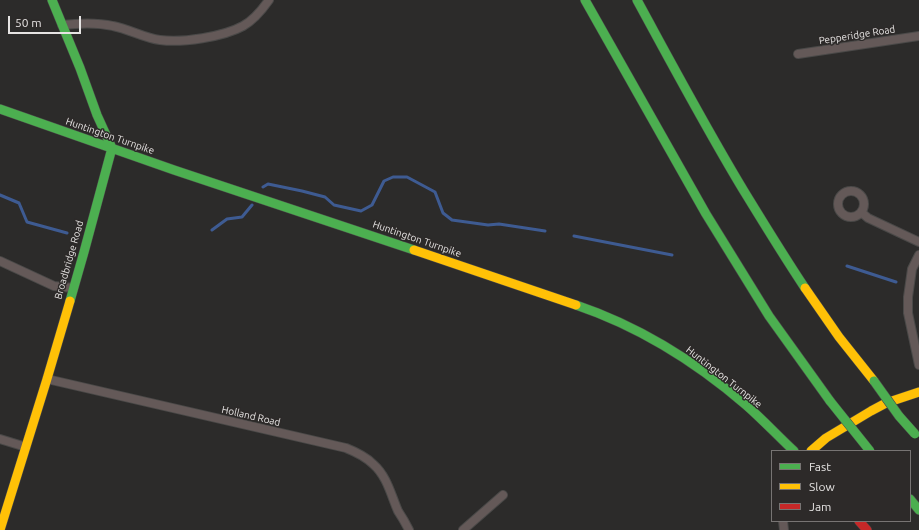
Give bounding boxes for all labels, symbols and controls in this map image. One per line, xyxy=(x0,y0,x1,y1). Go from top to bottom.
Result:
scale bar xyxy=(10,8,83,34)
text: 50 m xyxy=(15,16,42,29)
street label: Pepperidge Road xyxy=(818,23,896,47)
street label: Huntington Turnpike xyxy=(64,115,156,157)
street label: Huntington Turnpike xyxy=(371,218,463,260)
street label: Broadbridge Road xyxy=(52,219,86,301)
street label: Huntington Turnpike xyxy=(684,344,764,410)
street label: Holland Road xyxy=(220,403,282,429)
legend xyxy=(771,450,911,522)
text: Fast xyxy=(809,460,831,473)
text: Slow xyxy=(809,480,835,493)
text: Jam xyxy=(809,500,831,513)

